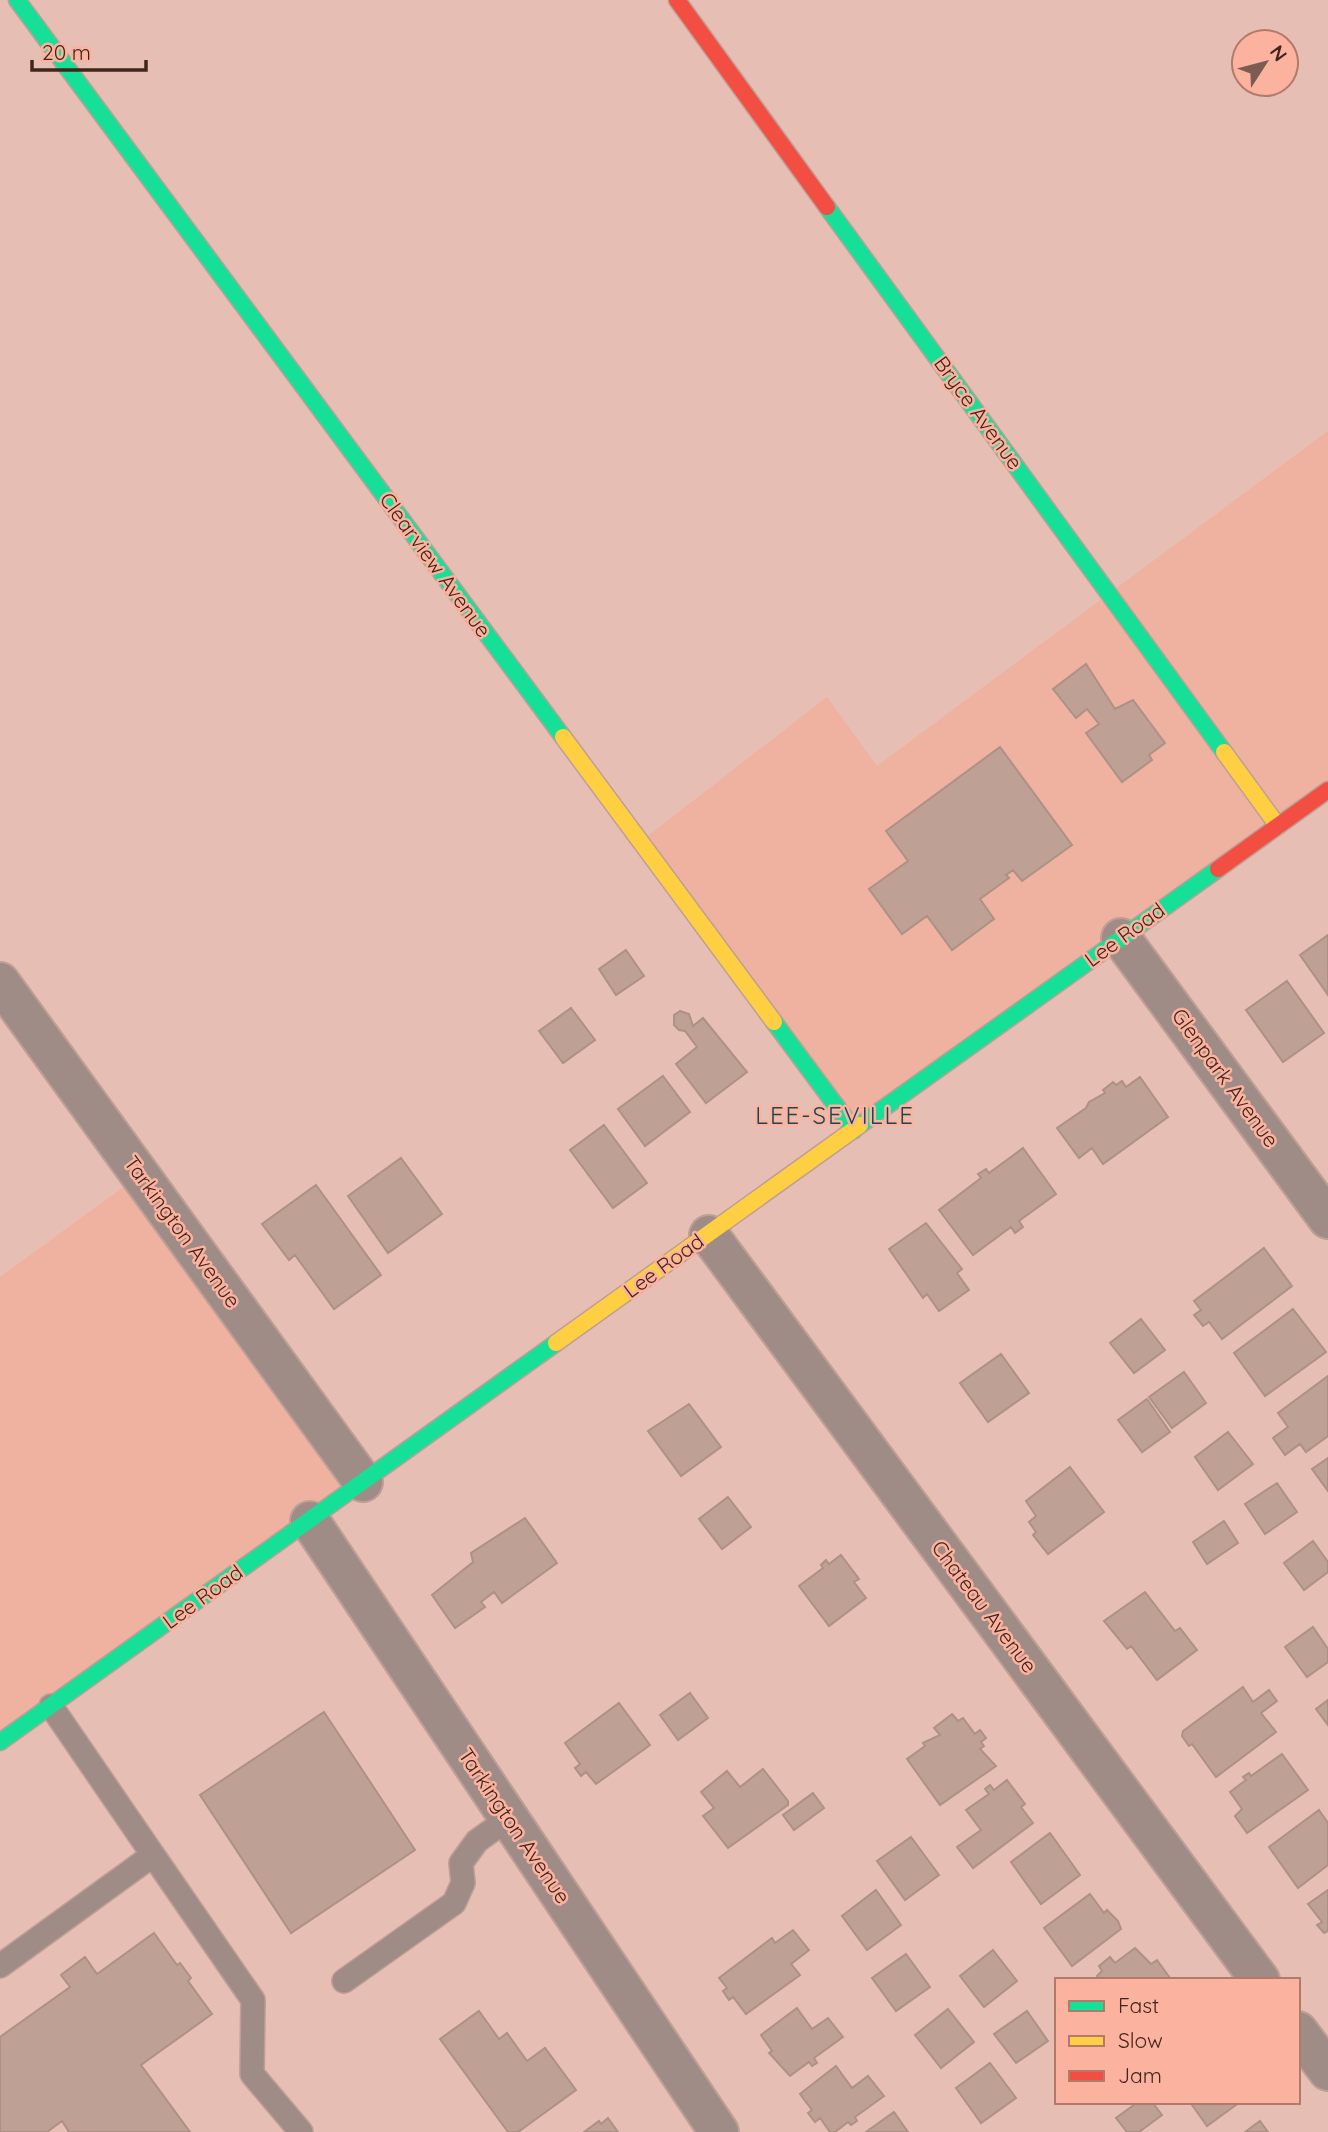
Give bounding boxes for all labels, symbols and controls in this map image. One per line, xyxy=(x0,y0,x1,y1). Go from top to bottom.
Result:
scale bar xyxy=(32,28,145,72)
north arrow xyxy=(1230,28,1300,98)
text: 20 m xyxy=(42,39,91,65)
text: N xyxy=(1265,40,1293,66)
street label: Bryce Avenue xyxy=(929,351,1029,474)
street label: Clearview Avenue xyxy=(374,487,497,642)
street label: Lee Road xyxy=(1079,896,1170,972)
street label: Glenpark Avenue xyxy=(1167,1003,1285,1152)
district label: LEE-SEVILLE xyxy=(755,1100,915,1130)
street label: Tarkington Avenue xyxy=(119,1150,247,1313)
street label: Lee Road xyxy=(618,1227,709,1303)
street label: Chateau Avenue xyxy=(926,1535,1043,1678)
street label: Lee Road xyxy=(157,1558,248,1634)
street label: Tarkington Avenue xyxy=(453,1743,576,1908)
legend xyxy=(1055,1978,1300,2104)
text: Fast xyxy=(1118,1992,1159,2018)
text: Slow xyxy=(1118,2027,1163,2053)
text: Jam xyxy=(1118,2062,1162,2088)

